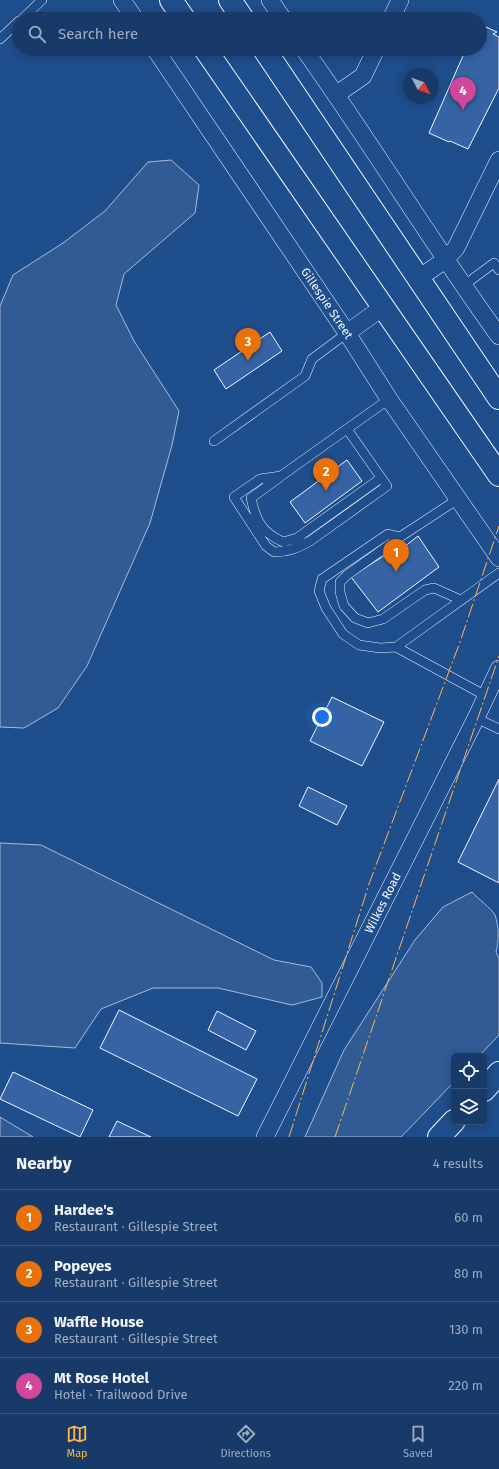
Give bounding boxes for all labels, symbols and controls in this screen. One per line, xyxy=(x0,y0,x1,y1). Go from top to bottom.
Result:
search box xyxy=(12,12,487,56)
icon: search xyxy=(26,23,48,45)
text: Search here xyxy=(58,25,138,43)
north arrow xyxy=(403,68,439,104)
pin: 4 xyxy=(450,77,476,110)
street label: Gillespie Street xyxy=(298,265,356,342)
pin: 3 xyxy=(235,328,261,361)
pin: 2 xyxy=(313,458,339,491)
pin: 1 xyxy=(383,539,409,572)
your location xyxy=(312,707,332,727)
street label: Wilkes Road xyxy=(362,870,404,936)
map controls xyxy=(451,1053,487,1125)
button: locate xyxy=(451,1053,487,1089)
button: layers xyxy=(451,1089,487,1125)
text: Nearby xyxy=(16,1153,71,1174)
text: 4 results xyxy=(433,1156,483,1171)
text: Hardee's xyxy=(54,1201,114,1219)
text: 1 xyxy=(26,1210,32,1225)
text: 60 m xyxy=(454,1210,483,1225)
text: Restaurant · Gillespie Street xyxy=(54,1219,218,1234)
text: Popeyes xyxy=(54,1257,112,1275)
text: 2 xyxy=(26,1266,32,1281)
text: 80 m xyxy=(454,1266,483,1281)
text: Restaurant · Gillespie Street xyxy=(54,1275,218,1290)
text: Waffle House xyxy=(54,1313,144,1331)
text: 3 xyxy=(26,1322,32,1337)
text: 130 m xyxy=(449,1322,483,1337)
text: Restaurant · Gillespie Street xyxy=(54,1331,218,1346)
text: Mt Rose Hotel xyxy=(54,1369,149,1387)
text: 4 xyxy=(25,1378,33,1393)
text: 220 m xyxy=(448,1378,483,1393)
text: Hotel · Trailwood Drive xyxy=(54,1387,187,1402)
tab: Map xyxy=(66,1423,88,1460)
tab: Directions xyxy=(220,1423,271,1460)
tab: Saved xyxy=(403,1423,433,1460)

